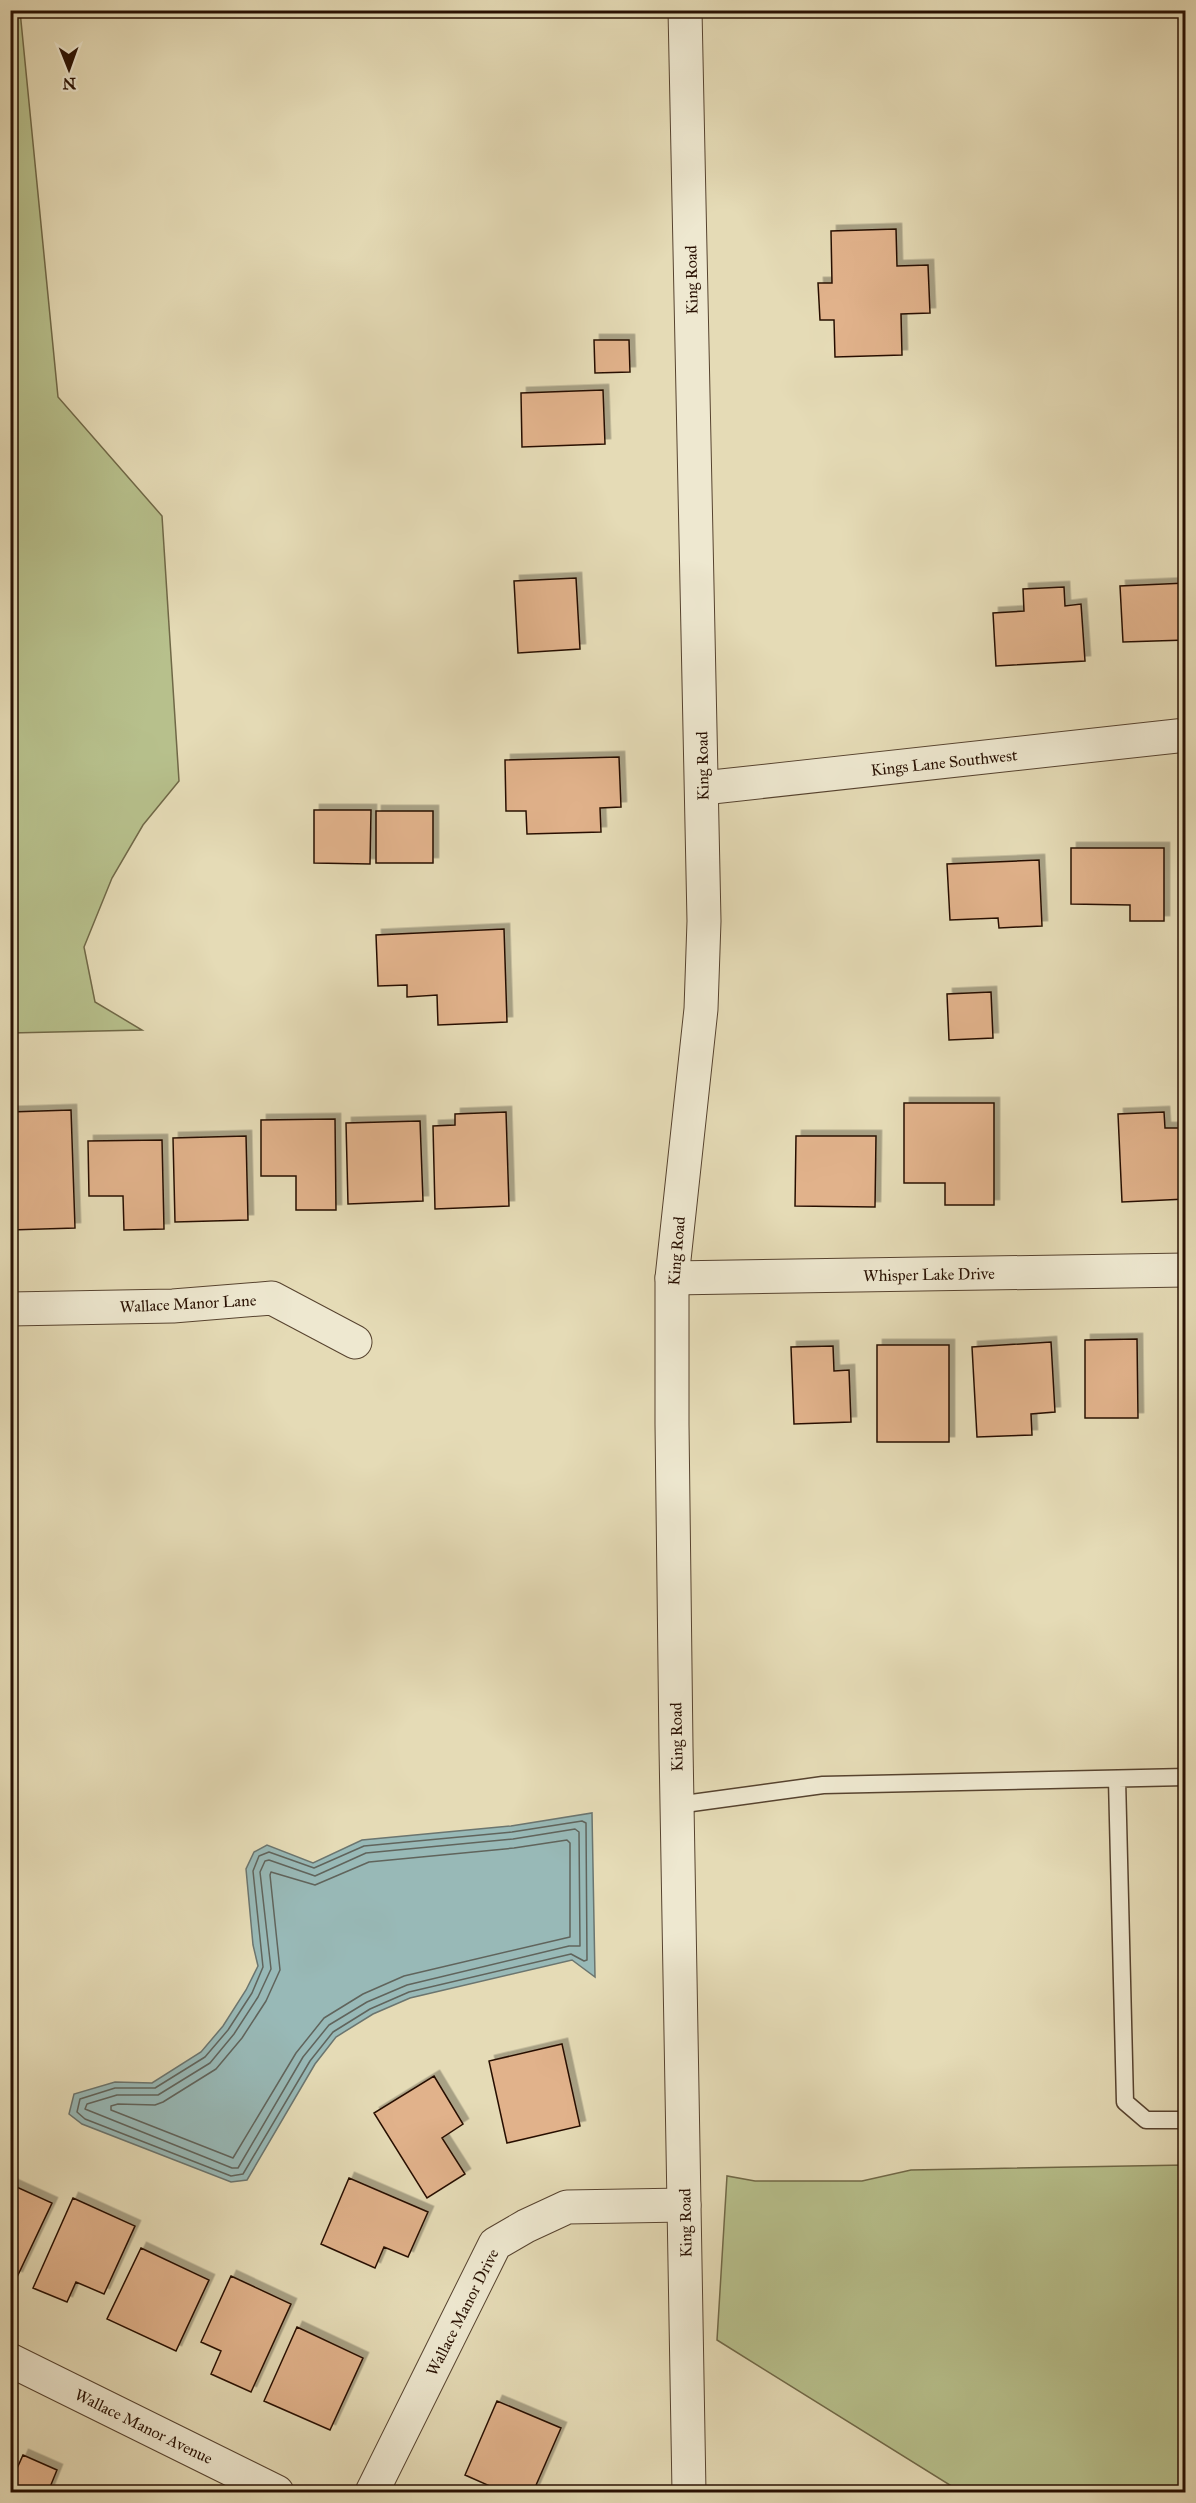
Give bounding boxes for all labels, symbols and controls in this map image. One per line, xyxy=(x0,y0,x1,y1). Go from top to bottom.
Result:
north arrow xyxy=(39,39,99,99)
text: N xyxy=(62,74,76,93)
street label: King Road xyxy=(681,245,703,315)
street label: King Road xyxy=(692,731,714,801)
street label: Kings Lane Southwest xyxy=(870,745,1019,781)
street label: King Road xyxy=(664,1216,690,1287)
street label: Whisper Lake Drive xyxy=(863,1264,995,1285)
street label: Wallace Manor Lane xyxy=(119,1290,257,1317)
street label: King Road xyxy=(666,1702,688,1772)
street label: King Road xyxy=(675,2188,697,2258)
street label: Wallace Manor Drive xyxy=(422,2245,503,2379)
street label: Wallace Manor Avenue xyxy=(72,2385,216,2468)

